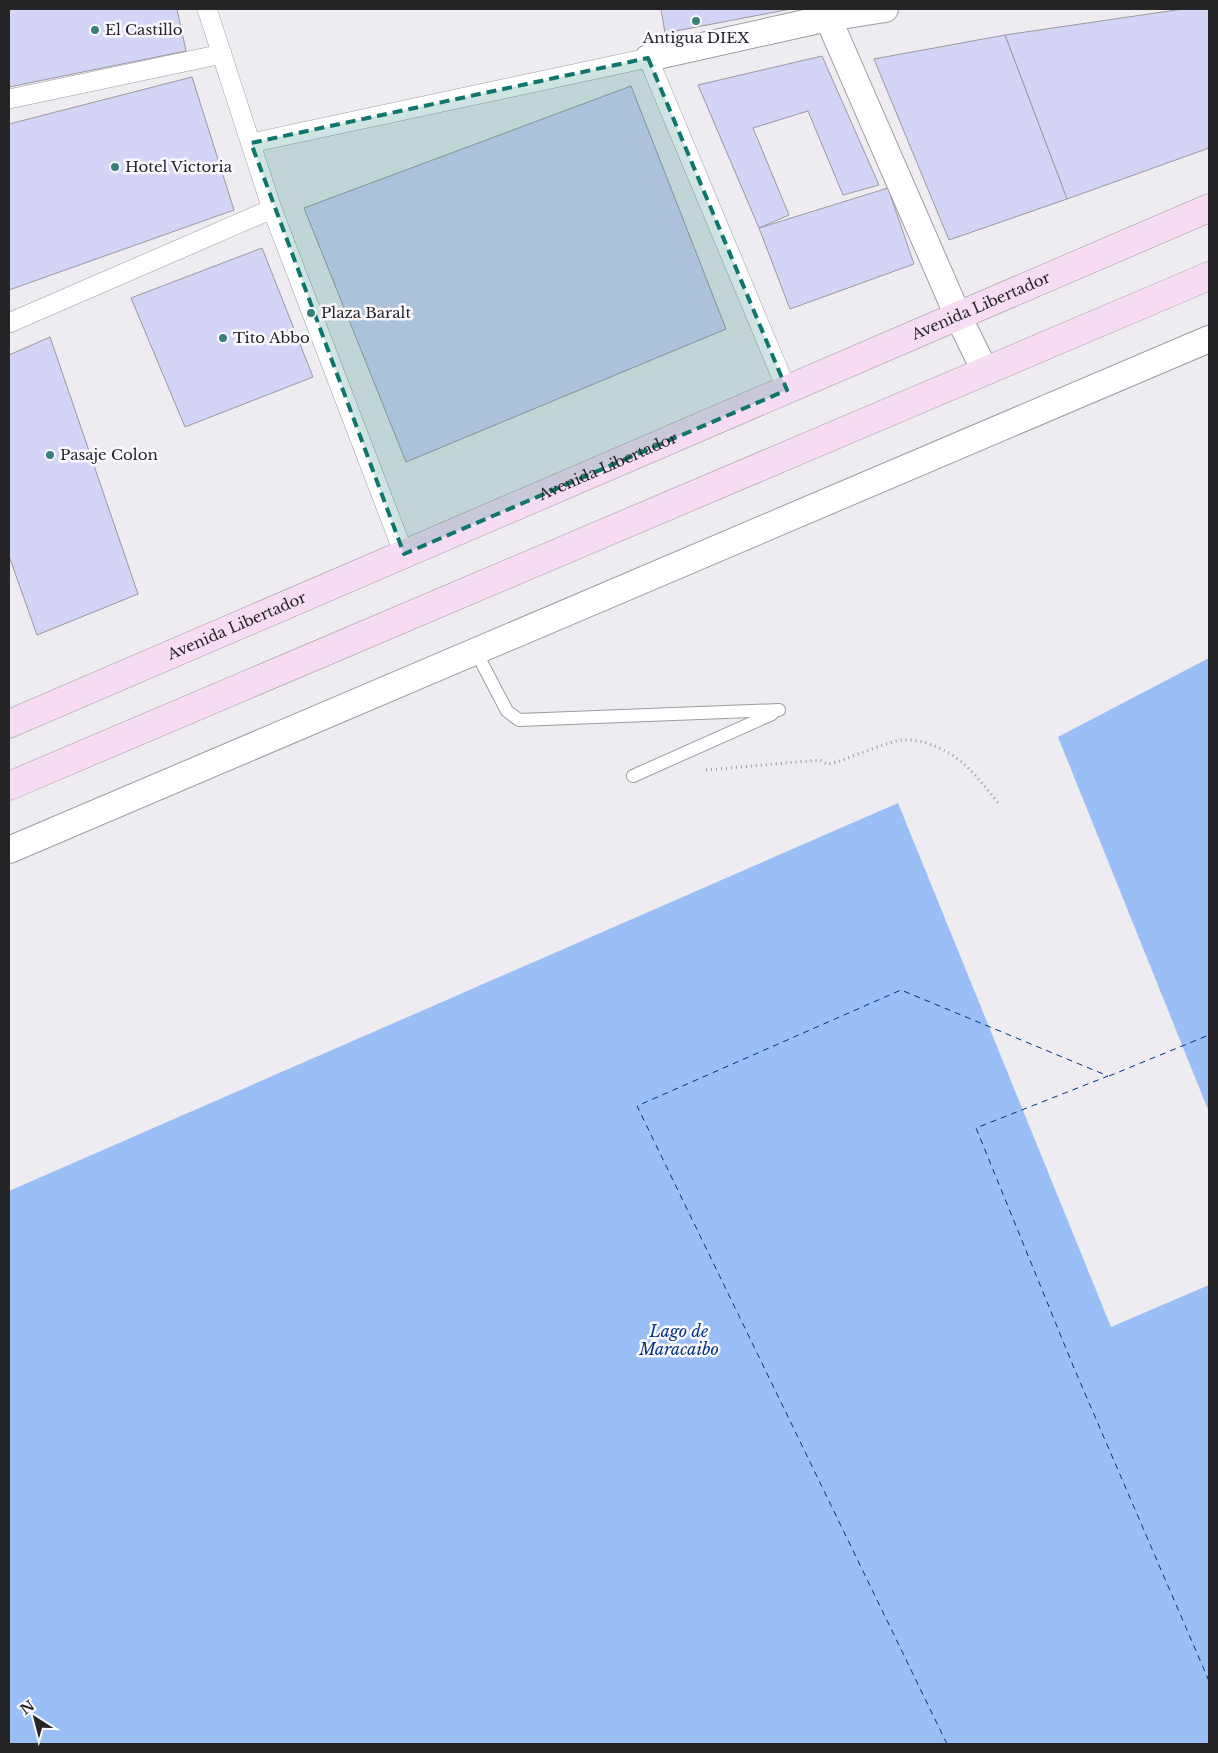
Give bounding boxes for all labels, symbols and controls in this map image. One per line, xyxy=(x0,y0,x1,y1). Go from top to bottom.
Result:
marker: Antigua DIEX xyxy=(690,15,702,27)
place label: El Castillo xyxy=(105,20,183,39)
marker: El Castillo xyxy=(89,24,101,36)
place label: Antigua DIEX xyxy=(642,28,750,47)
place label: Hotel Victoria xyxy=(125,157,233,176)
marker: Hotel Victoria xyxy=(109,161,121,173)
street label: Avenida Libertador xyxy=(908,267,1054,344)
place label: Plaza Baralt xyxy=(321,303,411,322)
marker: Plaza Baralt xyxy=(305,307,317,319)
place label: Tito Abbo xyxy=(233,328,310,347)
marker: Tito Abbo xyxy=(217,332,229,344)
street label: Avenida Libertador xyxy=(535,428,681,505)
place label: Pasaje Colon xyxy=(60,445,158,464)
marker: Pasaje Colon xyxy=(44,449,56,461)
street label: Avenida Libertador xyxy=(164,587,310,664)
water label: Lago de Maracaibo xyxy=(638,1321,719,1359)
north arrow xyxy=(10,1693,60,1743)
text: N xyxy=(17,1696,38,1719)

